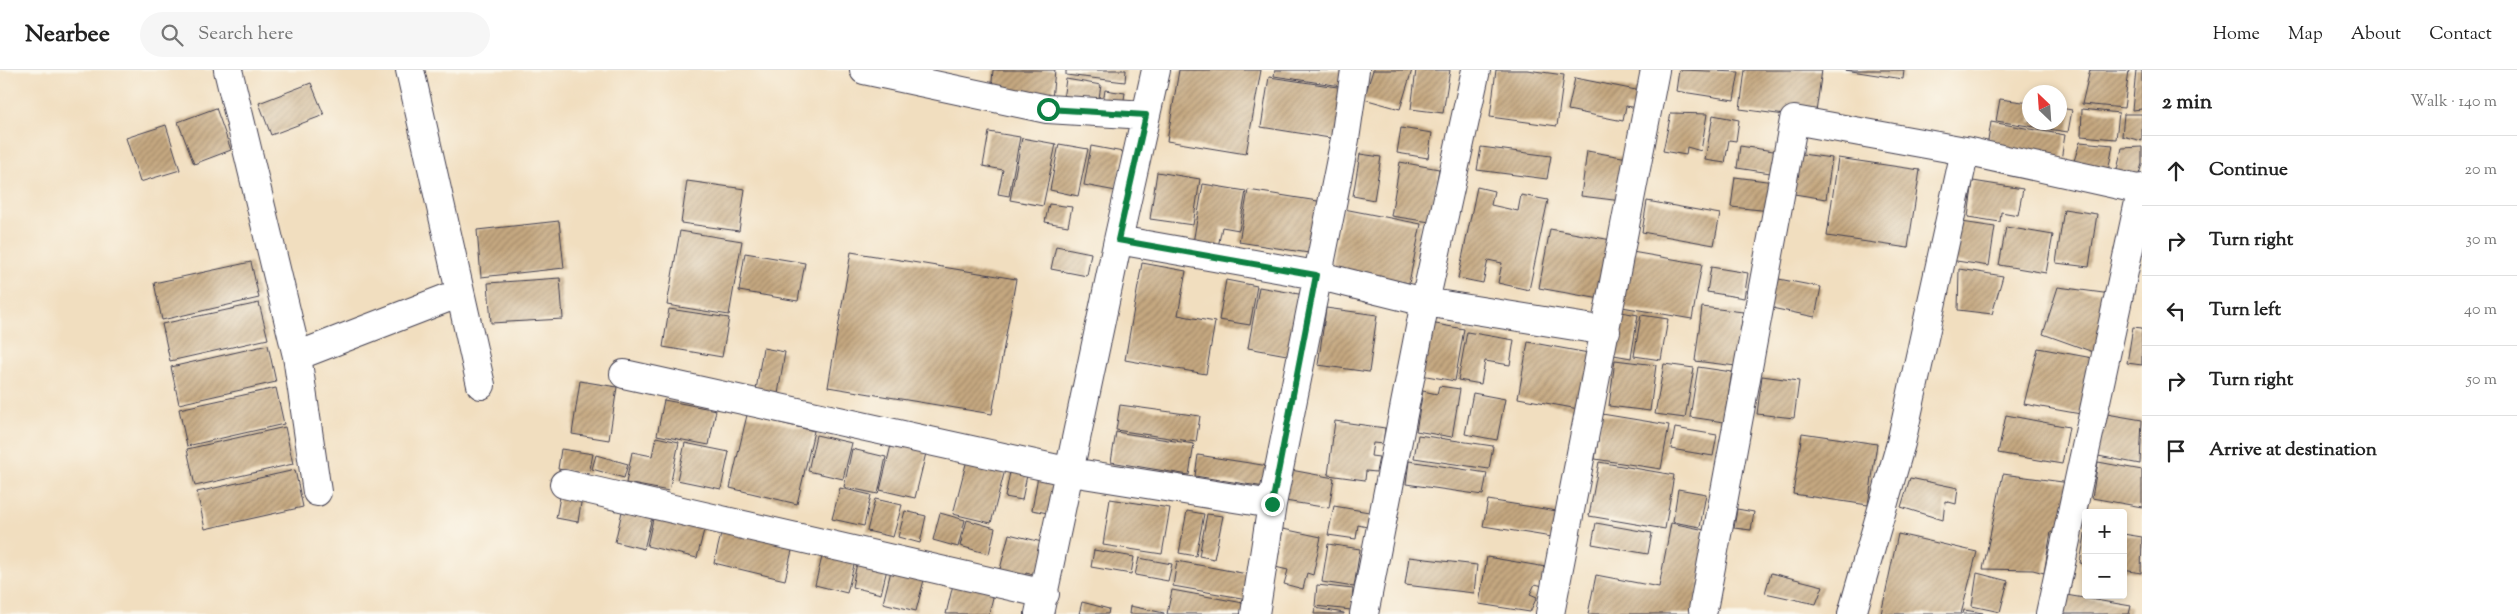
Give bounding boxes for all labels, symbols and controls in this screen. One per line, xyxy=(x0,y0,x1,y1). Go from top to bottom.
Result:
search box xyxy=(140,12,490,57)
text: Nearbee xyxy=(25,18,110,52)
icon: search xyxy=(158,21,186,49)
text: Search here xyxy=(198,21,293,48)
text: Home xyxy=(2213,22,2260,48)
text: Map xyxy=(2288,22,2323,48)
text: About xyxy=(2351,22,2401,48)
text: Contact xyxy=(2429,22,2492,48)
north arrow xyxy=(2022,85,2067,130)
text: 2 min xyxy=(2162,88,2212,118)
text: Walk · 140 m xyxy=(2410,91,2497,114)
route start xyxy=(1037,98,1060,121)
icon: ahead xyxy=(2162,157,2190,185)
text: Continue xyxy=(2209,157,2288,184)
text: 20 m xyxy=(2464,159,2497,182)
icon: right xyxy=(2162,227,2190,255)
text: Turn right xyxy=(2209,227,2293,254)
text: 30 m xyxy=(2466,229,2497,252)
icon: left xyxy=(2162,297,2190,325)
text: Turn left xyxy=(2209,297,2281,324)
text: 40 m xyxy=(2464,299,2497,322)
icon: right xyxy=(2162,367,2190,395)
text: Turn right xyxy=(2209,367,2293,394)
text: 50 m xyxy=(2466,369,2497,392)
icon: arrive xyxy=(2162,437,2190,465)
text: Arrive at destination xyxy=(2209,437,2377,464)
route end xyxy=(1261,493,1284,516)
map controls xyxy=(2082,509,2127,599)
button: + xyxy=(2082,509,2127,554)
button: − xyxy=(2082,554,2127,599)

